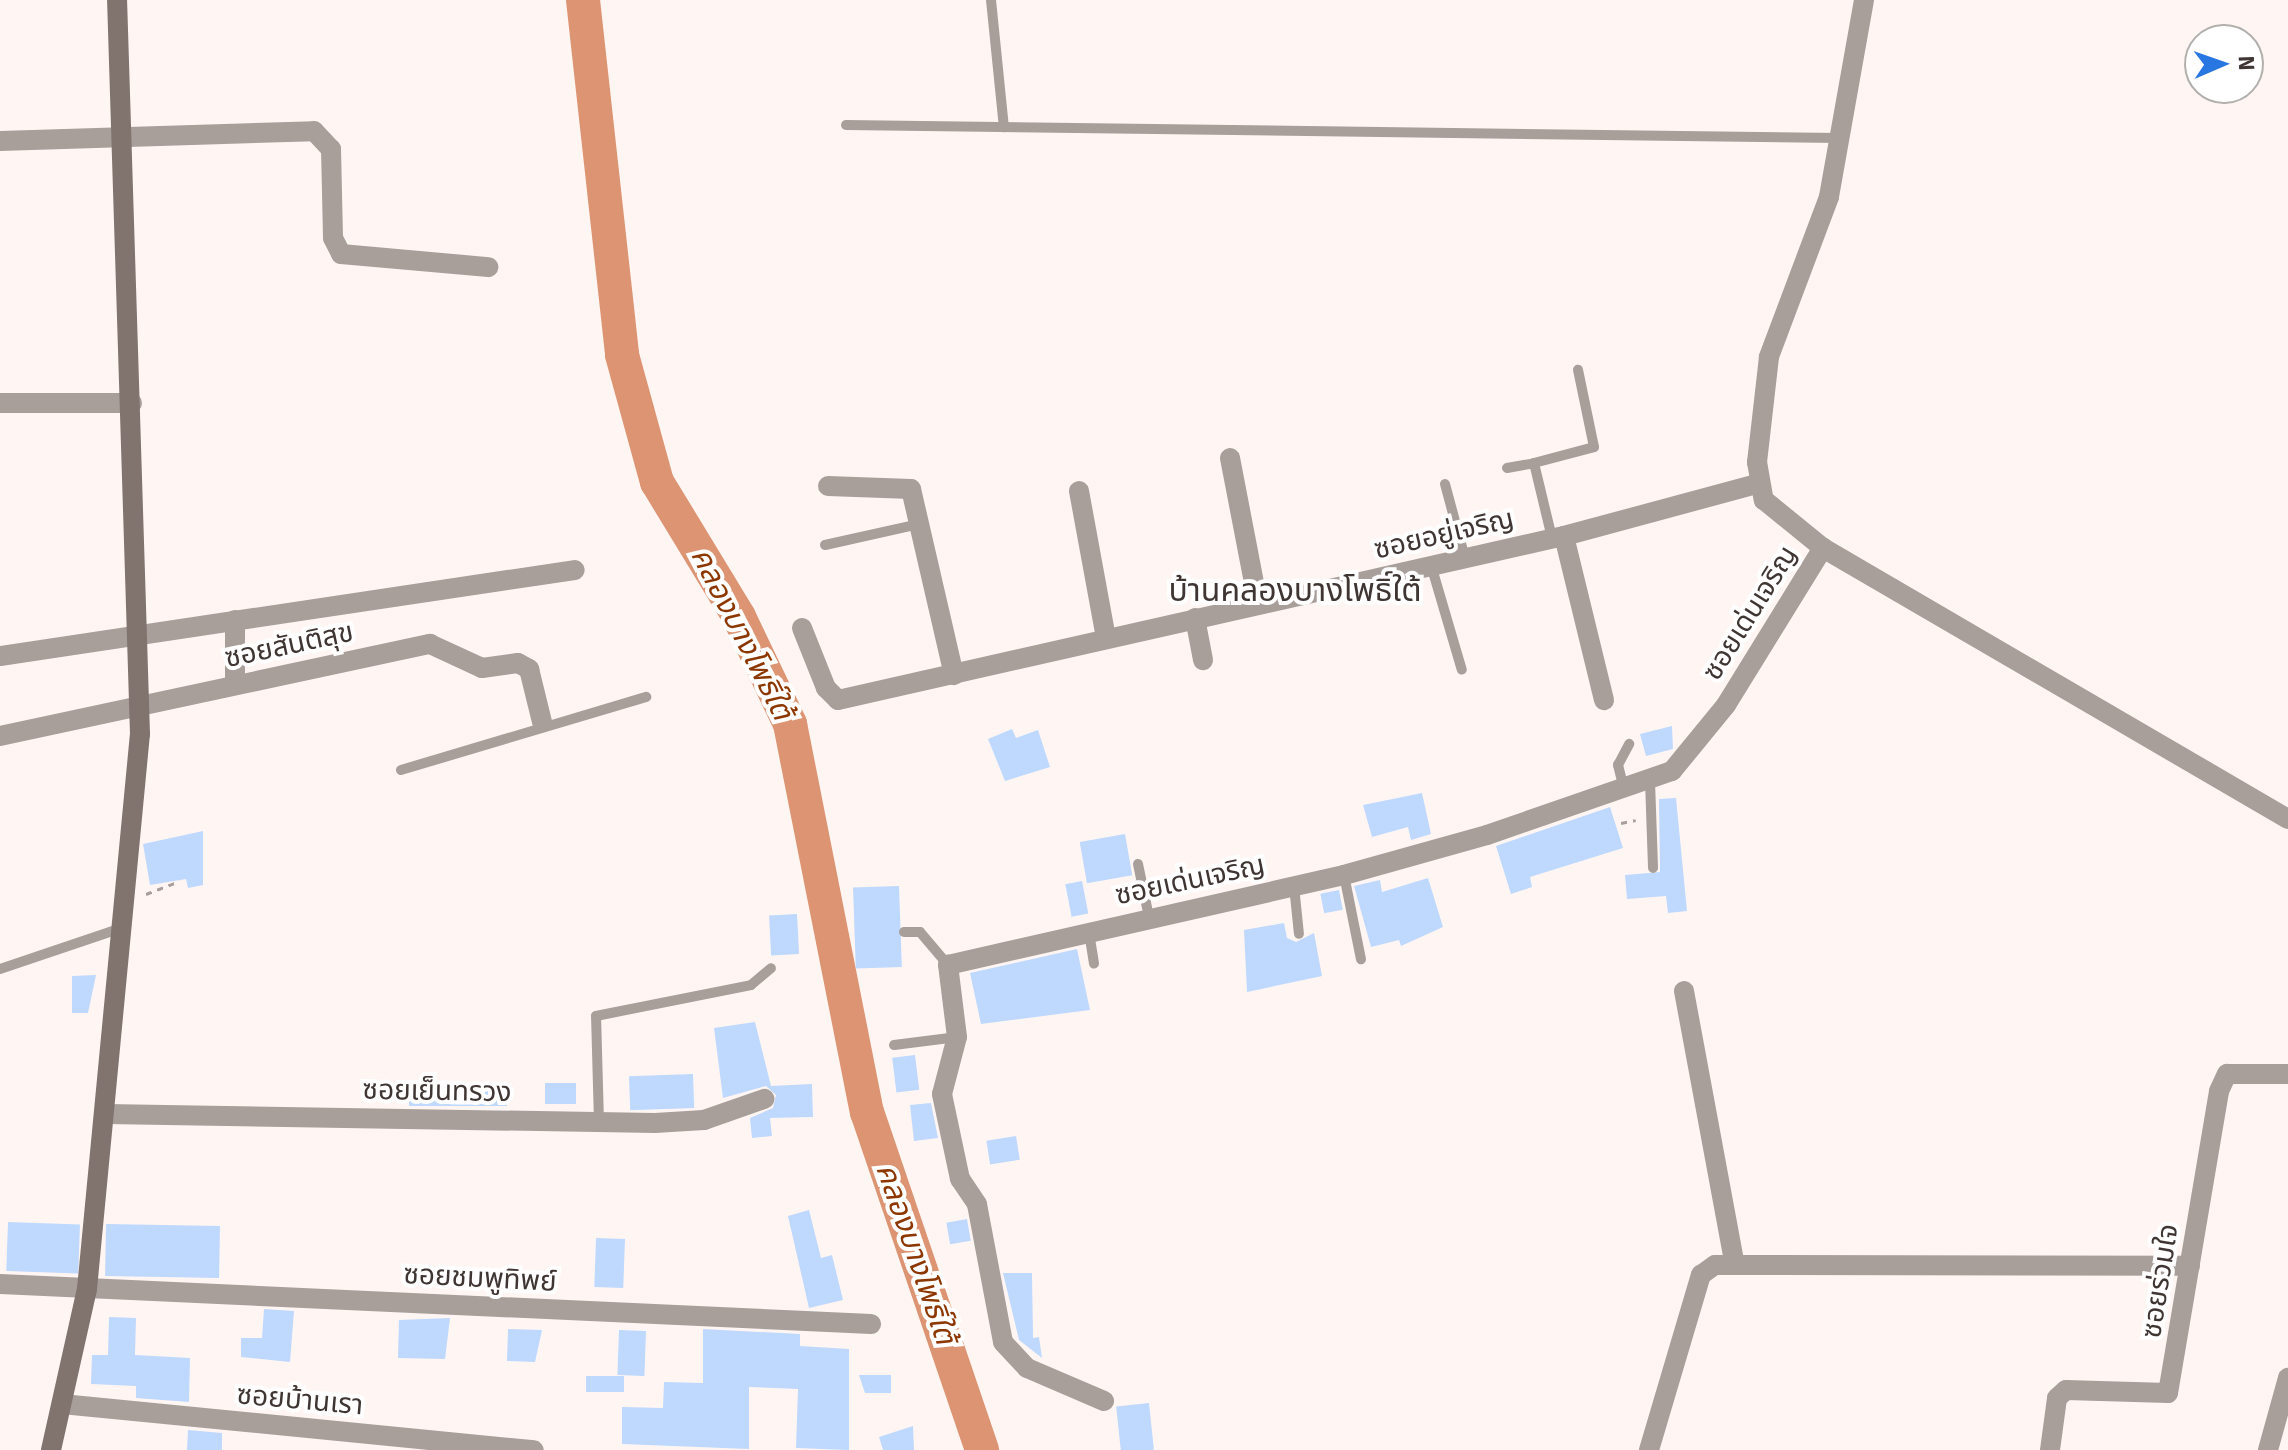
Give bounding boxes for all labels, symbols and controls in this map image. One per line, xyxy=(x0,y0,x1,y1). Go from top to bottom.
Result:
north arrow xyxy=(2184,24,2264,104)
text: N xyxy=(2233,55,2260,71)
street label: ซอยอยู่เจริญ xyxy=(1371,502,1517,566)
street label: ซอยเด่นเจริญ xyxy=(1695,540,1805,686)
water label: คลองบางโพธิ์ใต้ xyxy=(682,542,800,726)
district label: บ้านคลองบางโพธิ์ใต้ xyxy=(1168,572,1422,610)
street label: ซอยสันติสุข xyxy=(222,615,356,675)
street label: ซอยเด่นเจริญ xyxy=(1112,848,1268,912)
street label: ซอยเย็นทรวง xyxy=(362,1073,512,1109)
water label: คลองบางโพธิ์ใต้ xyxy=(867,1159,963,1349)
street label: ซอยร่วมใจ xyxy=(2134,1222,2186,1340)
street label: ซอยชมพูทิพย์ xyxy=(402,1257,558,1299)
street label: ซอยบ้านเรา xyxy=(235,1378,365,1422)

